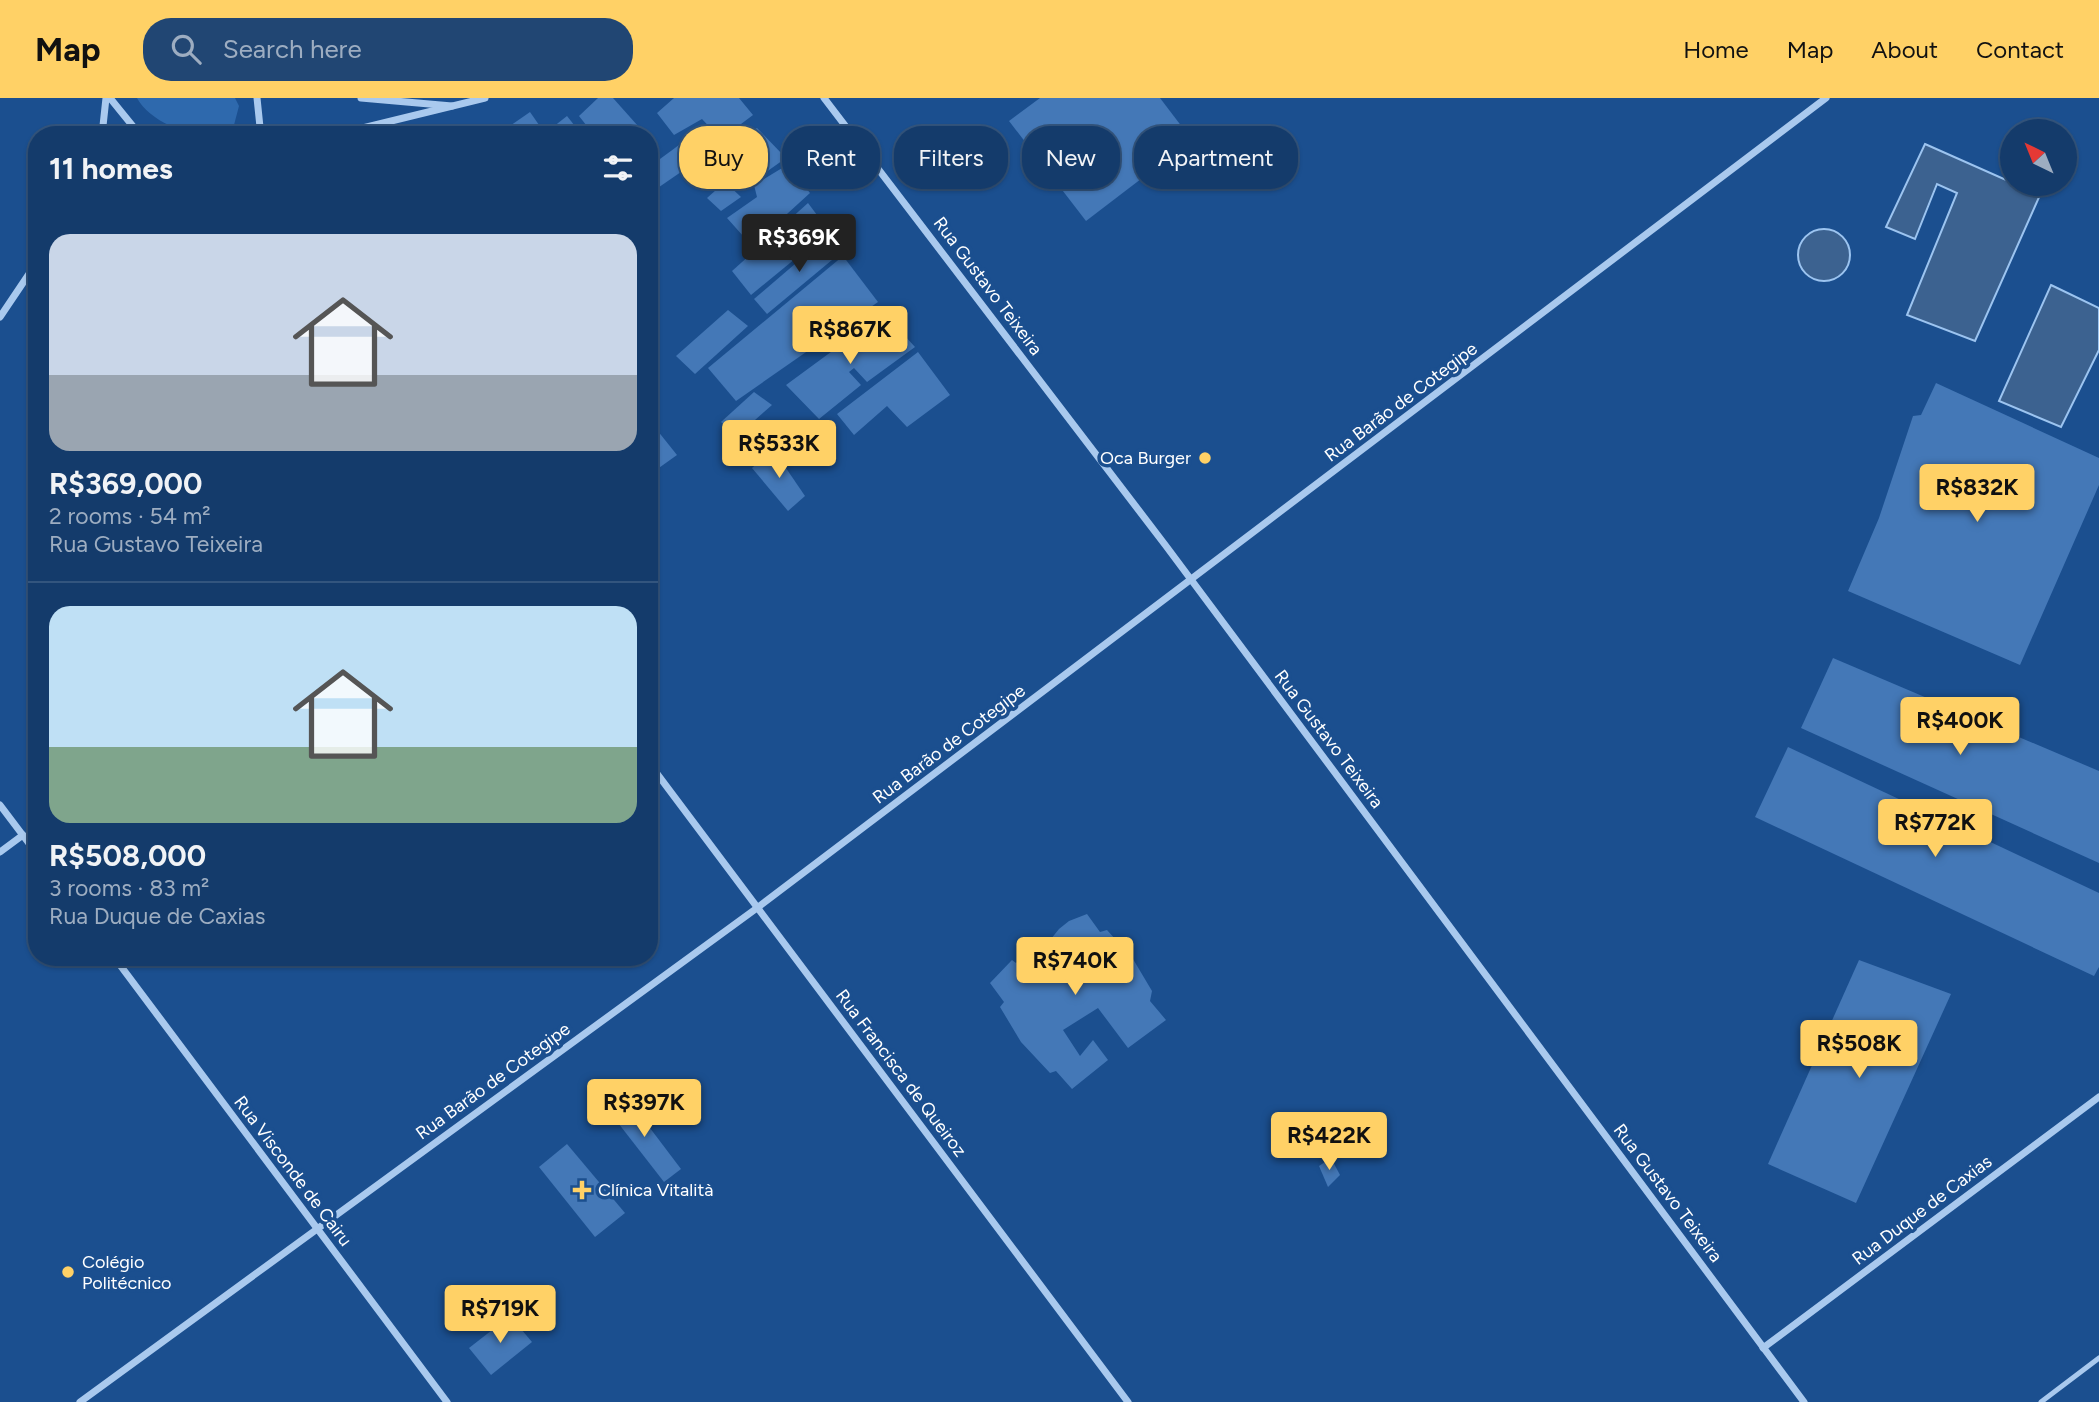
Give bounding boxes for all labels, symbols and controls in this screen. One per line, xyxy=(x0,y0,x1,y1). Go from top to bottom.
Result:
search box xyxy=(143,18,633,81)
text: Map xyxy=(35,30,101,69)
icon: search xyxy=(167,30,205,68)
text: Search here xyxy=(223,33,362,65)
text: Home xyxy=(1683,35,1749,64)
text: Map xyxy=(1787,35,1833,64)
text: About xyxy=(1871,35,1938,64)
text: Contact xyxy=(1976,35,2064,64)
north arrow xyxy=(2000,119,2077,196)
map controls xyxy=(2000,119,2077,196)
chip: Buy xyxy=(679,126,768,189)
chip: Rent xyxy=(782,126,880,189)
chip: Filters xyxy=(894,126,1008,189)
chip: New xyxy=(1022,126,1120,189)
chip: Apartment xyxy=(1134,126,1298,189)
icon: filters xyxy=(599,149,637,187)
text: 11 homes xyxy=(49,150,173,187)
street label: Rua Gustavo Teixeira xyxy=(929,213,1047,359)
pin: R$369K xyxy=(742,214,856,274)
text: R$369K xyxy=(758,223,840,251)
icon: home xyxy=(280,279,406,405)
pin: R$867K xyxy=(793,306,907,366)
text: R$867K xyxy=(808,315,892,343)
street label: Rua Barão de Cotegipe xyxy=(1320,337,1482,467)
pin: R$533K xyxy=(722,420,836,480)
text: R$533K xyxy=(738,429,820,457)
place label: Oca Burger xyxy=(1100,447,1191,469)
marker: Oca Burger xyxy=(1197,450,1213,466)
pin: R$832K xyxy=(1920,464,2034,524)
text: R$369,000 xyxy=(49,465,202,502)
text: R$832K xyxy=(1935,473,2019,501)
text: 2 rooms · 54 m² xyxy=(49,502,211,530)
text: Rua Gustavo Teixeira xyxy=(49,530,263,558)
icon: home xyxy=(280,651,406,777)
street label: Rua Gustavo Teixeira xyxy=(1270,666,1388,812)
street label: Rua Barão de Cotegipe xyxy=(868,679,1030,809)
pin: R$400K xyxy=(1903,698,2017,757)
text: R$400K xyxy=(1916,706,2004,734)
pin: R$772K xyxy=(1878,800,1992,859)
text: R$772K xyxy=(1894,808,1976,836)
text: R$508,000 xyxy=(49,837,206,874)
text: 3 rooms · 83 m² xyxy=(49,874,209,902)
text: Rua Duque de Caxias xyxy=(49,902,265,930)
pin: R$740K xyxy=(1018,937,1132,997)
text: R$740K xyxy=(1032,946,1118,974)
street label: Rua Francisca de Queiroz xyxy=(831,985,971,1161)
street label: Rua Barão de Cotegipe xyxy=(412,1018,575,1144)
pin: R$508K xyxy=(1802,1020,1916,1080)
text: R$508K xyxy=(1816,1029,1902,1057)
pin: R$397K xyxy=(587,1080,701,1139)
text: R$397K xyxy=(603,1088,685,1116)
street label: Rua Visconde de Cairu xyxy=(229,1092,357,1250)
pin: R$422K xyxy=(1272,1112,1386,1172)
street label: Rua Gustavo Teixeira xyxy=(1609,1120,1727,1266)
text: R$422K xyxy=(1287,1121,1371,1149)
street label: Rua Duque de Caxias xyxy=(1848,1150,1996,1270)
place label: Clínica Vitalità xyxy=(598,1179,713,1201)
marker: Clínica Vitalità xyxy=(572,1180,592,1200)
place label: Colégio Politécnico xyxy=(82,1251,172,1294)
marker: Colégio Politécnico xyxy=(60,1264,76,1280)
pin: R$719K xyxy=(443,1286,557,1345)
text: R$719K xyxy=(461,1294,539,1322)

